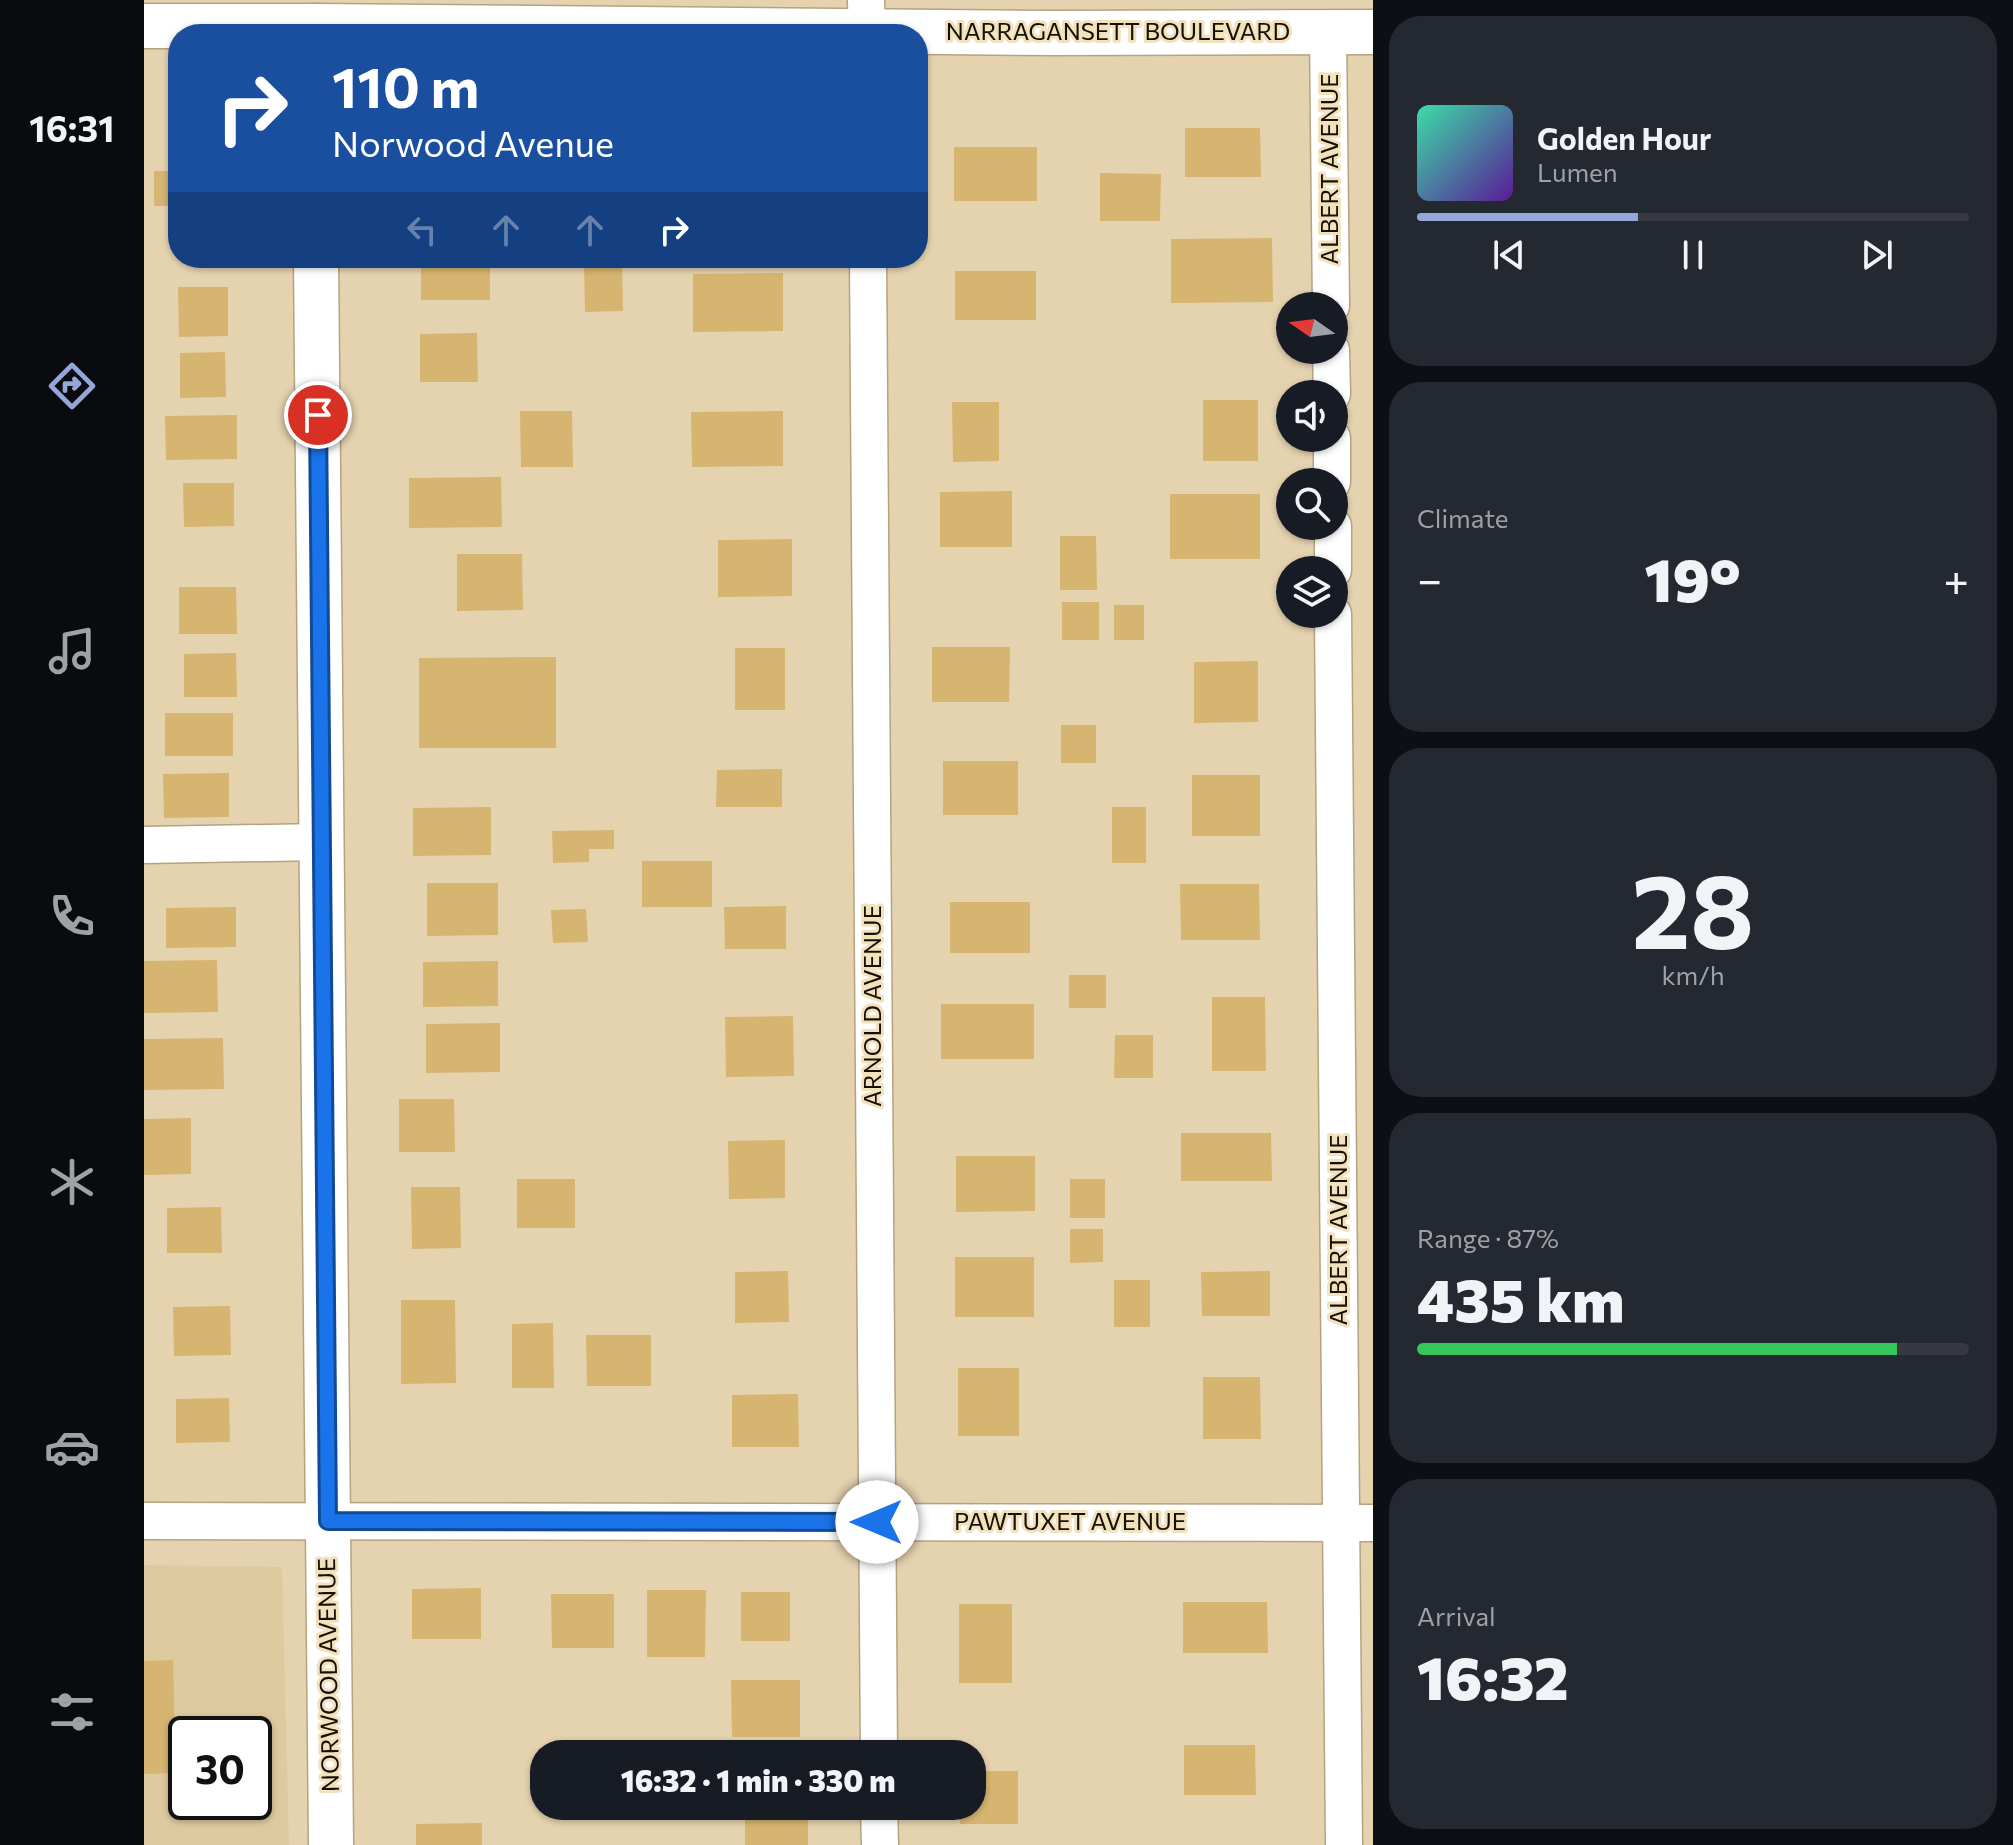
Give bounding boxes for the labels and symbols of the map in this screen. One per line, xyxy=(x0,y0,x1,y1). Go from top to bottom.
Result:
street label: NARRAGANSETT BOULEVARD xyxy=(946,16,1290,45)
street label: ALBERT AVENUE xyxy=(1314,73,1343,265)
north arrow xyxy=(1276,292,1348,364)
pin xyxy=(284,381,352,449)
street label: ARNOLD AVENUE xyxy=(857,905,886,1107)
street label: ALBERT AVENUE xyxy=(1323,1134,1352,1326)
position arrow xyxy=(835,1480,919,1564)
street label: PAWTUXET AVENUE xyxy=(954,1506,1186,1535)
street label: NORWOOD AVENUE xyxy=(311,1558,344,1792)
speed limit sign: 30 xyxy=(168,1716,272,1820)

